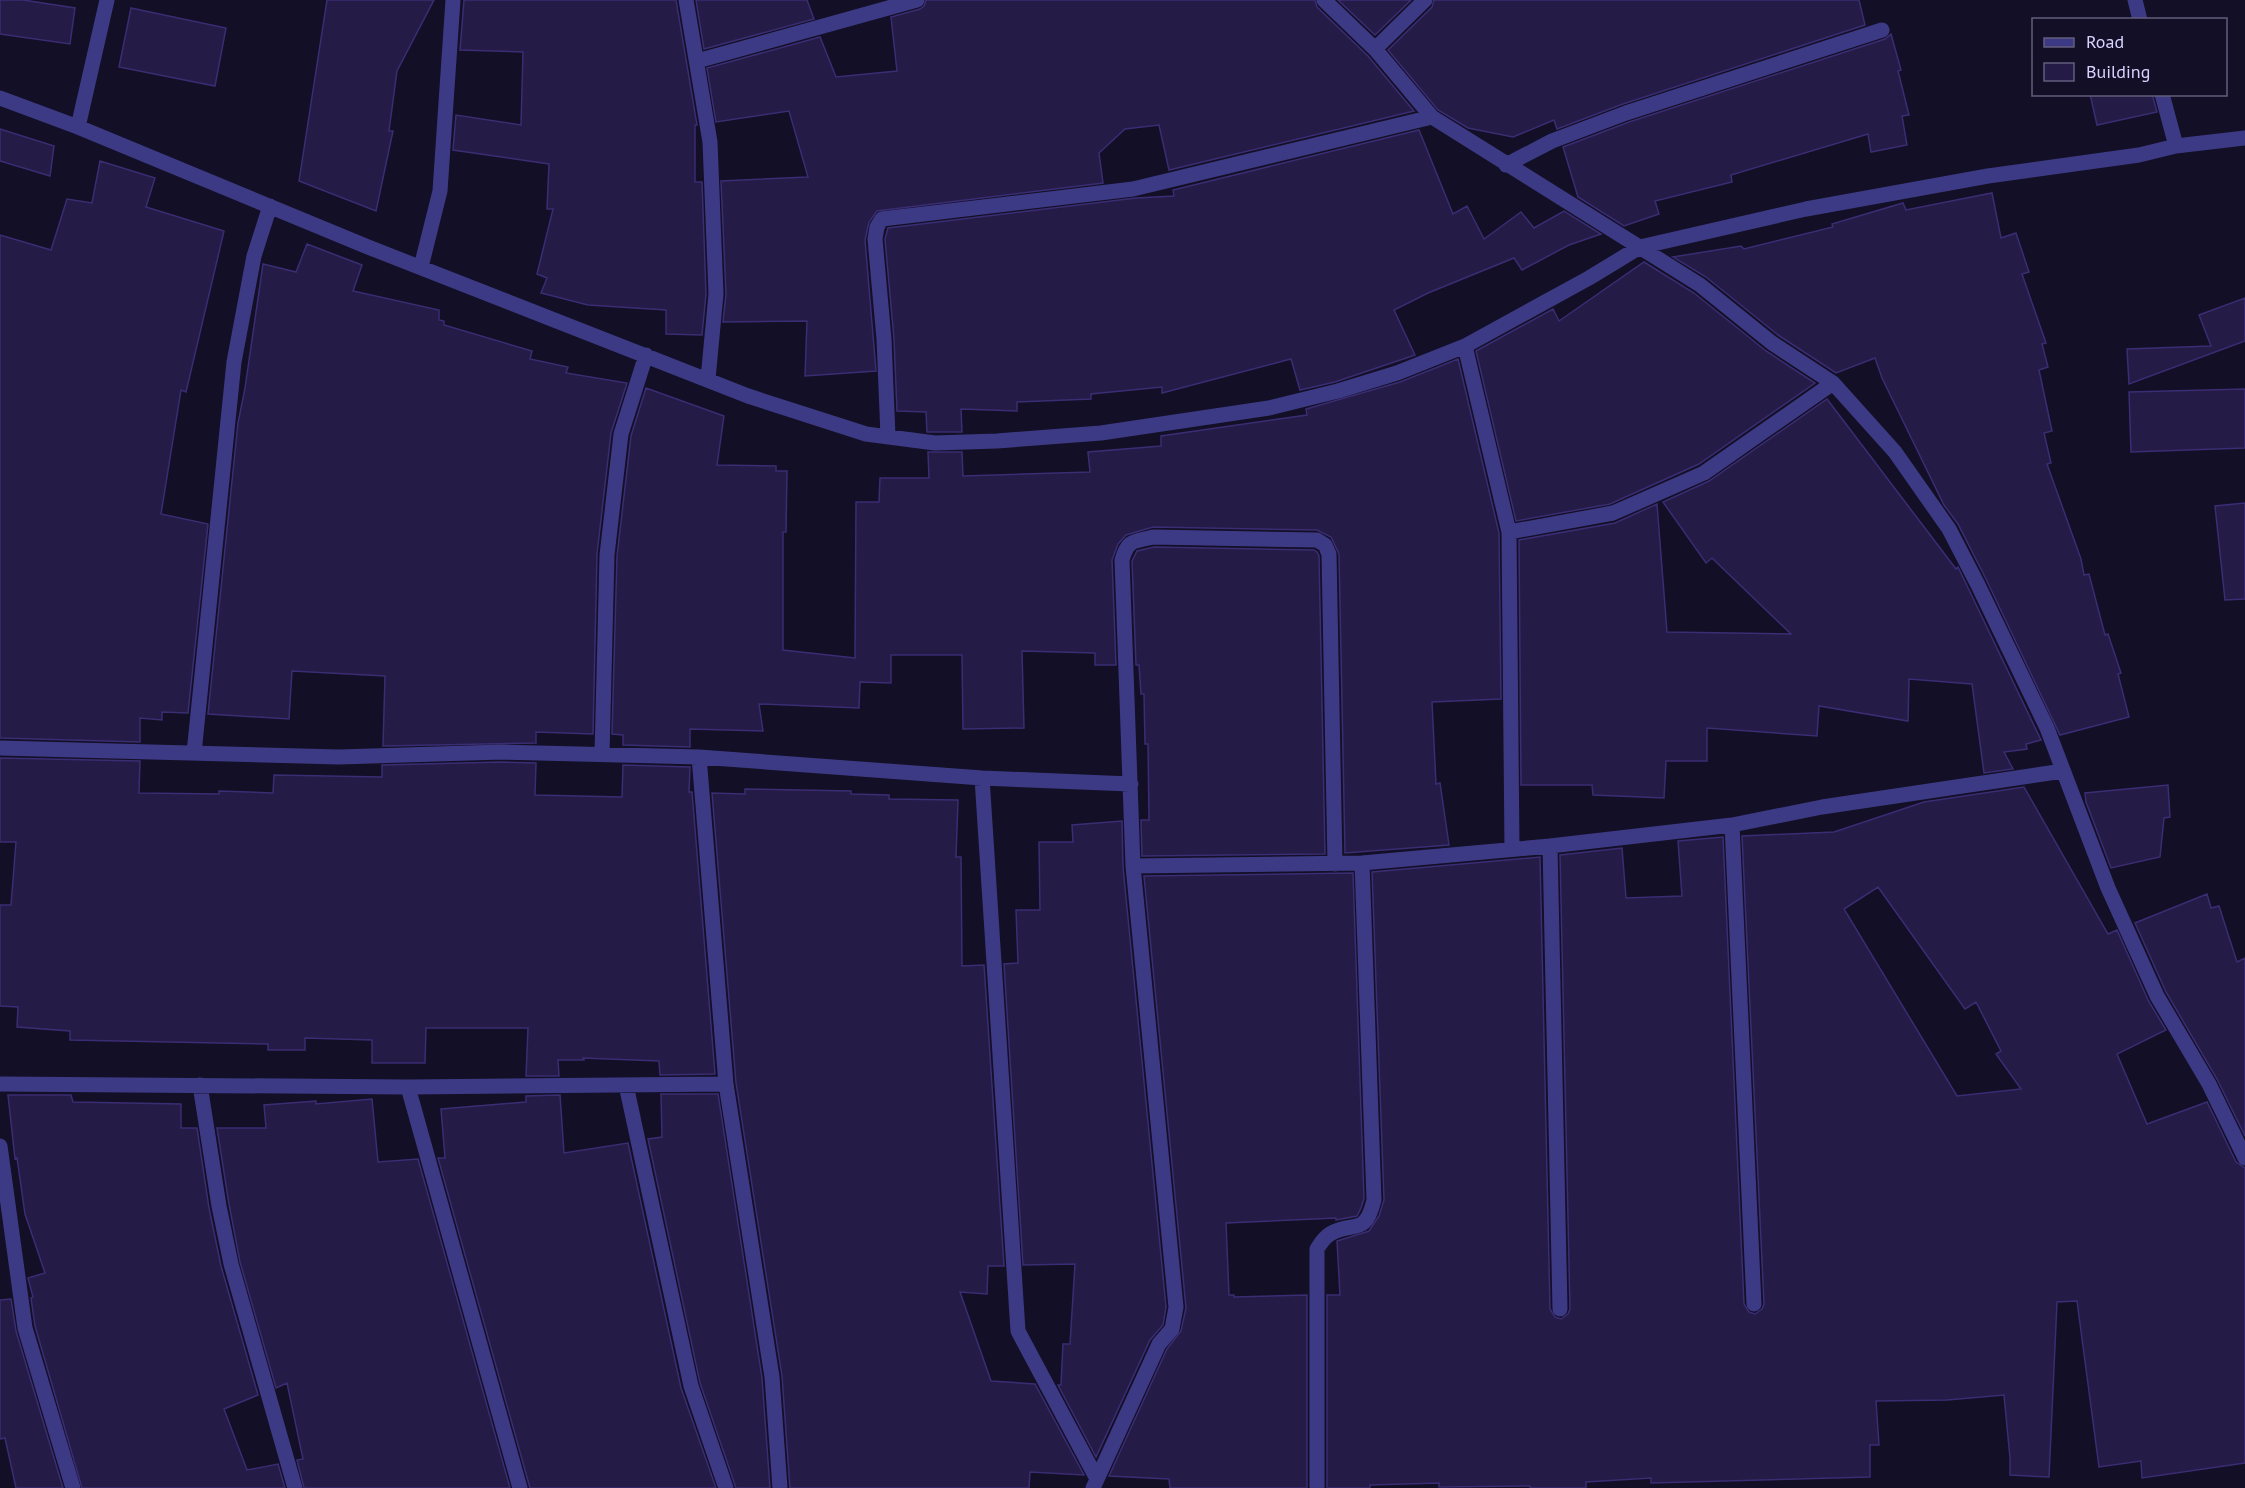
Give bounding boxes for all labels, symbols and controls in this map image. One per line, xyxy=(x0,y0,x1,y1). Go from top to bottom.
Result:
legend xyxy=(2032,18,2227,96)
text: Road xyxy=(2086,30,2124,53)
text: Building xyxy=(2086,60,2150,83)

